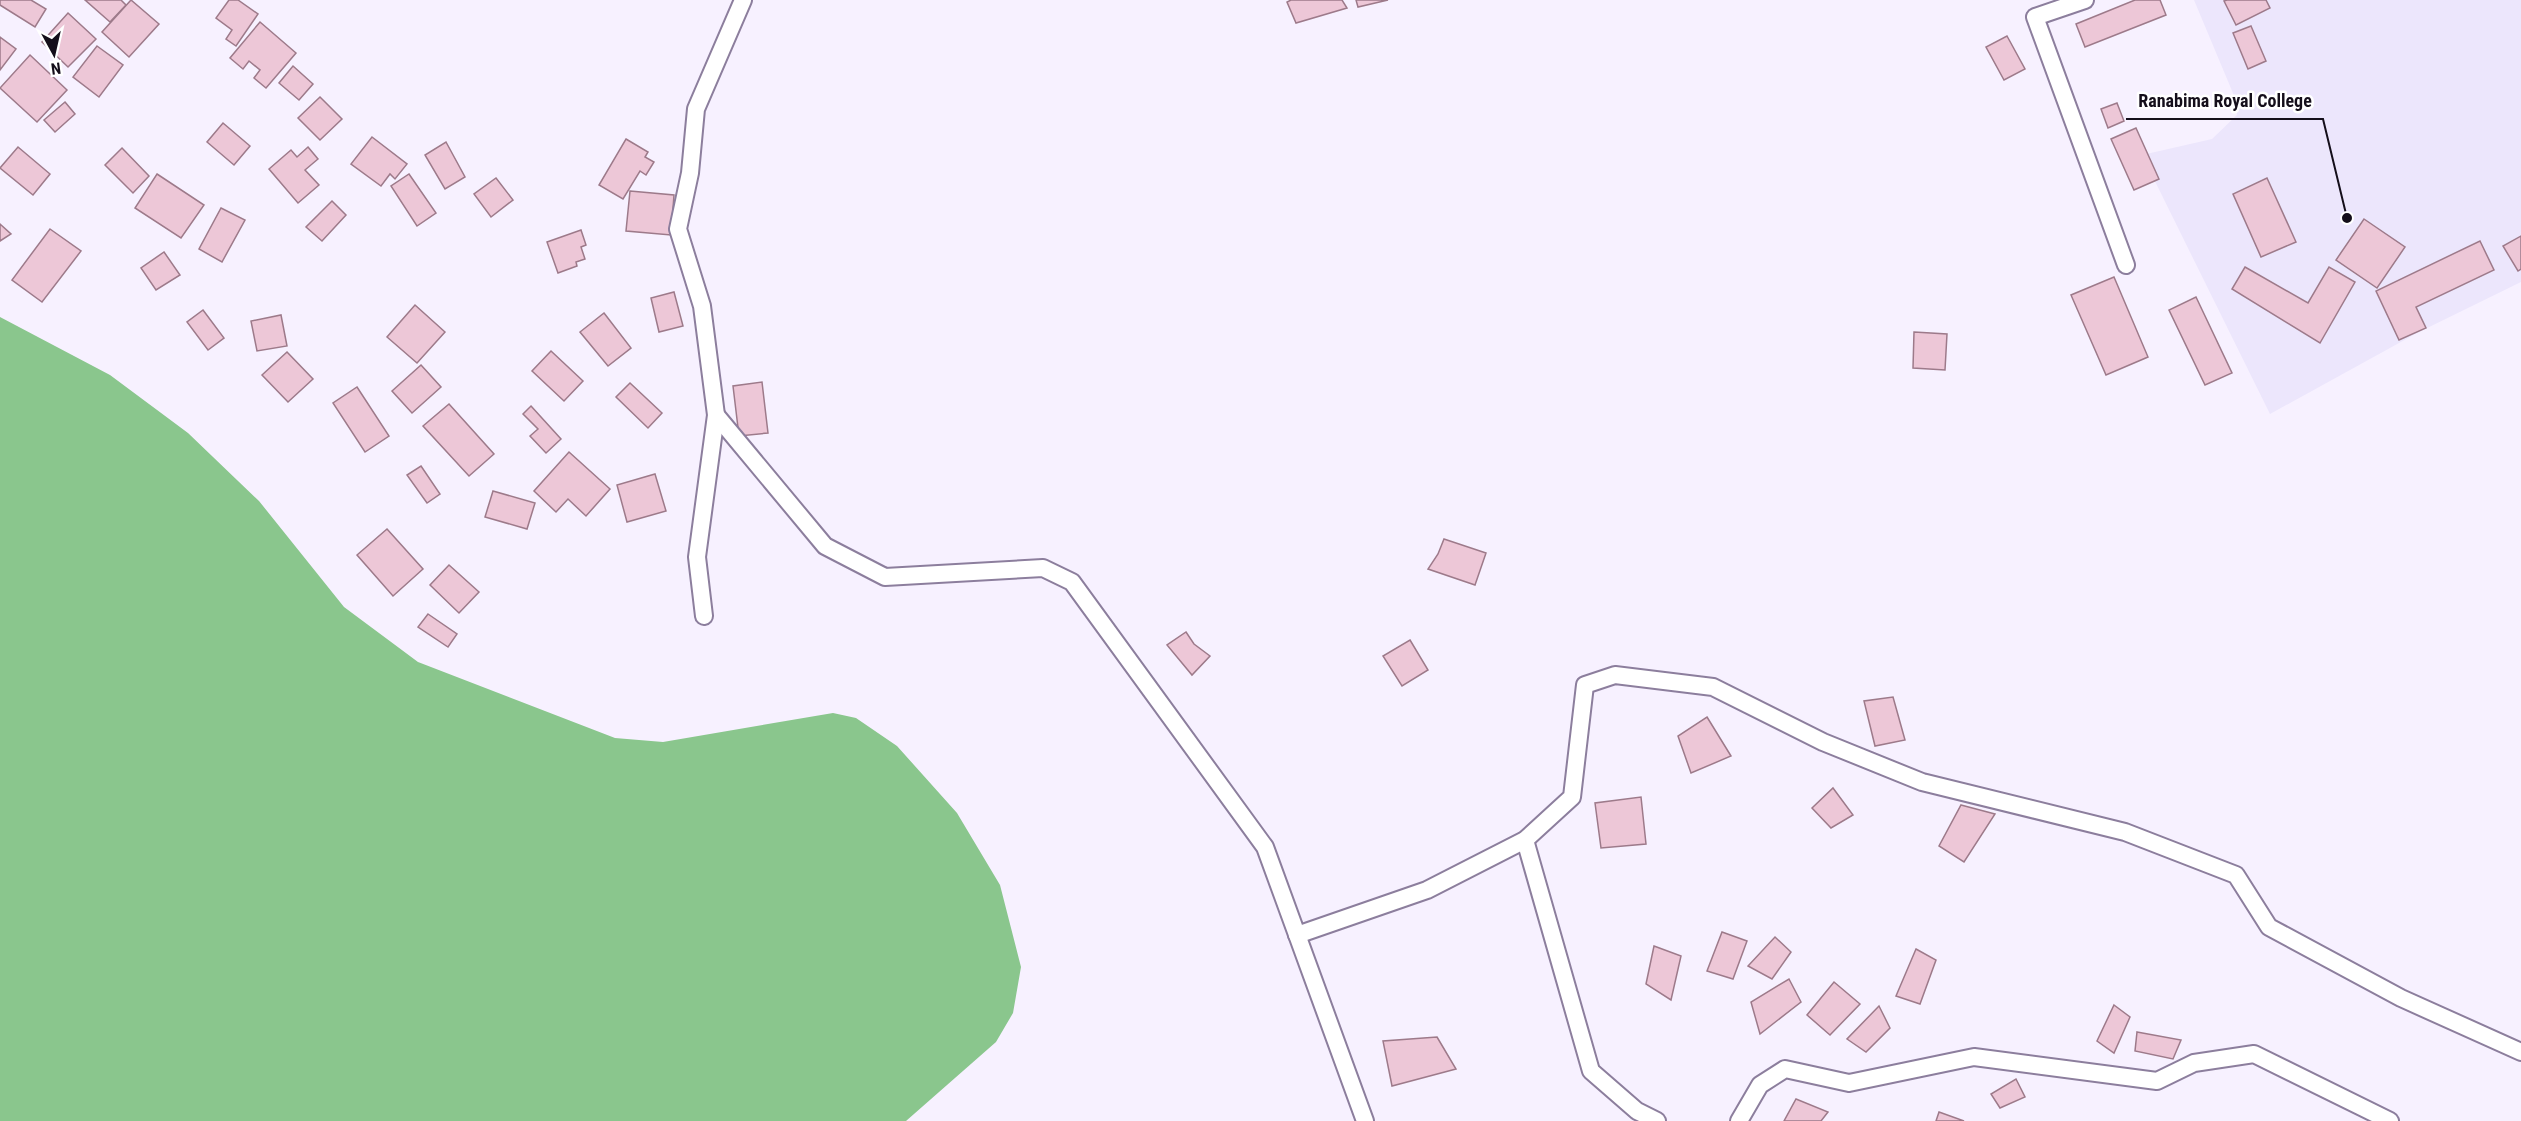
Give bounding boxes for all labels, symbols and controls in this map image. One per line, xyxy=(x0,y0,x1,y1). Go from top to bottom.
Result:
north arrow xyxy=(24,24,84,84)
text: N xyxy=(50,58,62,78)
callout: Ranabima Royal College xyxy=(2126,83,2323,119)
text: Ranabima Royal College xyxy=(2138,90,2312,111)

